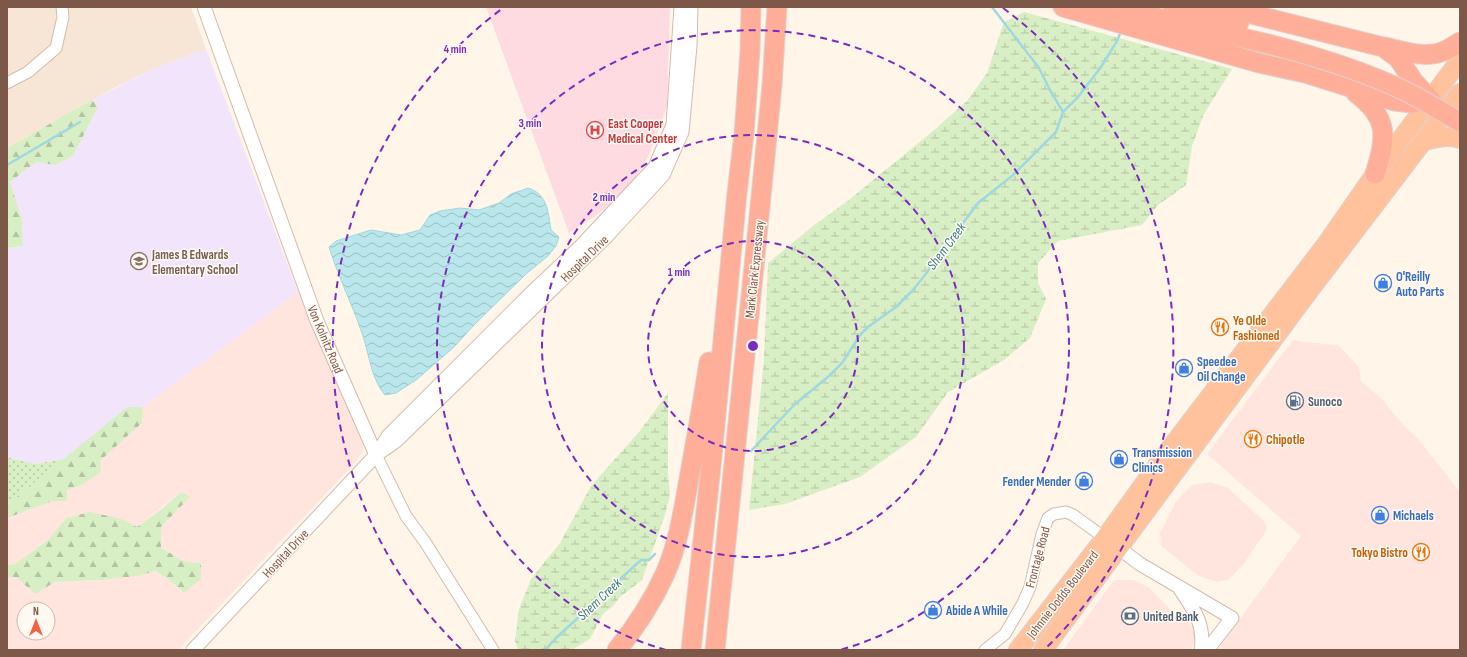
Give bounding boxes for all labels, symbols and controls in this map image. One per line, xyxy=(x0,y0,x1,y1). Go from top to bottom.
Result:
text: 4 min xyxy=(443,42,467,57)
text: 3 min xyxy=(519,116,541,131)
place label: East Cooper Medical Center xyxy=(608,116,677,147)
hospital icon: East Cooper Medical Center xyxy=(585,120,605,140)
text: 2 min xyxy=(593,190,615,205)
street label: Mark Clark Expressway xyxy=(742,219,768,319)
water label: Shem Creek xyxy=(923,219,970,273)
street label: Hospital Drive xyxy=(557,232,612,286)
place label: James B Edwards Elementary School xyxy=(151,247,239,278)
school or university icon: James B Edwards Elementary School xyxy=(129,251,149,271)
text: 1 min xyxy=(668,265,690,280)
place label: O'Reilly Auto Parts xyxy=(1395,269,1444,300)
shop icon: O'Reilly Auto Parts xyxy=(1373,273,1393,293)
street label: Von Kolnitz Road xyxy=(304,303,347,376)
place label: Ye Olde Fashioned xyxy=(1233,313,1280,344)
restaurant icon: Ye Olde Fashioned xyxy=(1210,317,1230,337)
centre of rings xyxy=(746,339,760,353)
place label: Speedee Oil Change xyxy=(1197,354,1246,385)
shop icon: Speedee Oil Change xyxy=(1174,358,1194,378)
fuel station icon: Sunoco xyxy=(1285,391,1305,411)
place label: Sunoco xyxy=(1308,394,1342,410)
restaurant icon: Chipotle xyxy=(1243,429,1263,449)
place label: Chipotle xyxy=(1266,432,1305,448)
place label: Transmission Clinics xyxy=(1132,445,1192,476)
shop icon: Transmission Clinics xyxy=(1109,449,1129,469)
shop icon: Fender Mender xyxy=(1074,471,1094,491)
place label: Fender Mender xyxy=(1002,474,1071,490)
shop icon: Michaels xyxy=(1370,505,1390,525)
place label: Michaels xyxy=(1393,508,1434,524)
street label: Frontage Road xyxy=(1022,525,1054,590)
street label: Hospital Drive xyxy=(259,526,312,581)
restaurant icon: Tokyo Bistro xyxy=(1411,542,1431,562)
place label: Tokyo Bistro xyxy=(1351,545,1408,561)
street label: Johnnie Dodds Boulevard xyxy=(1023,548,1102,642)
water label: Shem Creek xyxy=(574,574,626,624)
shop icon: Abide A While xyxy=(923,600,943,620)
north arrow xyxy=(16,601,56,641)
place label: Abide A While xyxy=(945,603,1008,619)
text: N xyxy=(33,605,39,618)
bank icon: United Bank xyxy=(1120,606,1140,626)
place label: United Bank xyxy=(1143,609,1199,625)

